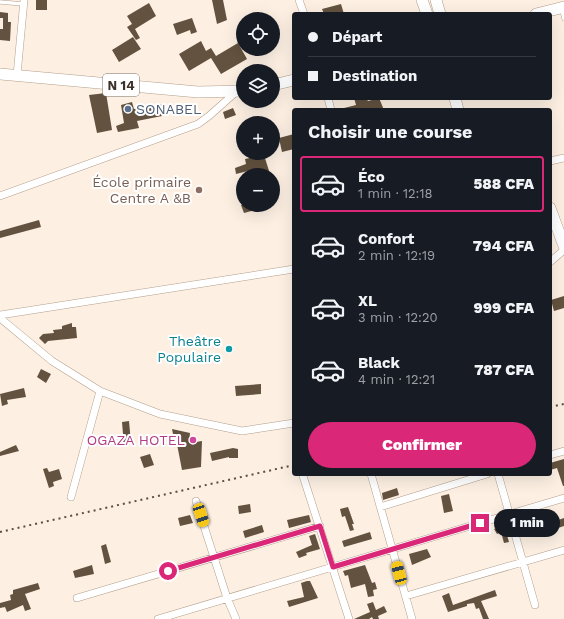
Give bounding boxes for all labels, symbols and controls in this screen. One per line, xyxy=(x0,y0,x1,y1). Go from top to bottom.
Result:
map controls xyxy=(236,12,280,212)
button: locate xyxy=(236,12,280,56)
text: Départ xyxy=(332,28,382,46)
button: layers xyxy=(236,64,280,108)
text: Destination xyxy=(332,67,417,85)
road number: N 14 xyxy=(103,74,139,96)
place label: SONABEL xyxy=(136,101,201,117)
marker: SONABEL xyxy=(123,104,133,114)
button: + xyxy=(236,116,280,160)
text: Choisir une course xyxy=(308,121,472,142)
icon: car xyxy=(310,166,346,202)
button: − xyxy=(236,168,280,212)
text: Éco xyxy=(358,168,385,186)
place label: École primaire Centre A &B xyxy=(92,174,191,206)
text: 588 CFA xyxy=(474,175,534,193)
marker: École primaire Centre A &B xyxy=(194,185,204,195)
text: 1 min · 12:18 xyxy=(358,186,433,201)
icon: car xyxy=(310,228,346,264)
text: Confort xyxy=(358,230,414,248)
text: 794 CFA xyxy=(473,237,534,255)
text: 2 min · 12:19 xyxy=(358,248,435,263)
icon: car xyxy=(310,290,346,326)
text: XL xyxy=(358,292,377,310)
text: 999 CFA xyxy=(474,299,534,317)
text: 3 min · 12:20 xyxy=(358,310,438,325)
place label: Theâtre Populaire xyxy=(157,333,221,365)
marker: Theâtre Populaire xyxy=(224,344,234,354)
icon: car xyxy=(310,352,346,388)
text: Black xyxy=(358,354,400,372)
text: 787 CFA xyxy=(474,361,534,379)
text: 4 min · 12:21 xyxy=(358,372,435,387)
button: Confirmer xyxy=(308,422,536,468)
place label: OGAZA HOTEL xyxy=(87,432,185,448)
marker: OGAZA HOTEL xyxy=(188,435,198,445)
car xyxy=(192,502,210,528)
callout: 1 min xyxy=(494,509,560,537)
route end xyxy=(471,514,489,532)
text: 1 min xyxy=(510,515,544,530)
car xyxy=(390,560,408,586)
route start xyxy=(159,562,177,580)

